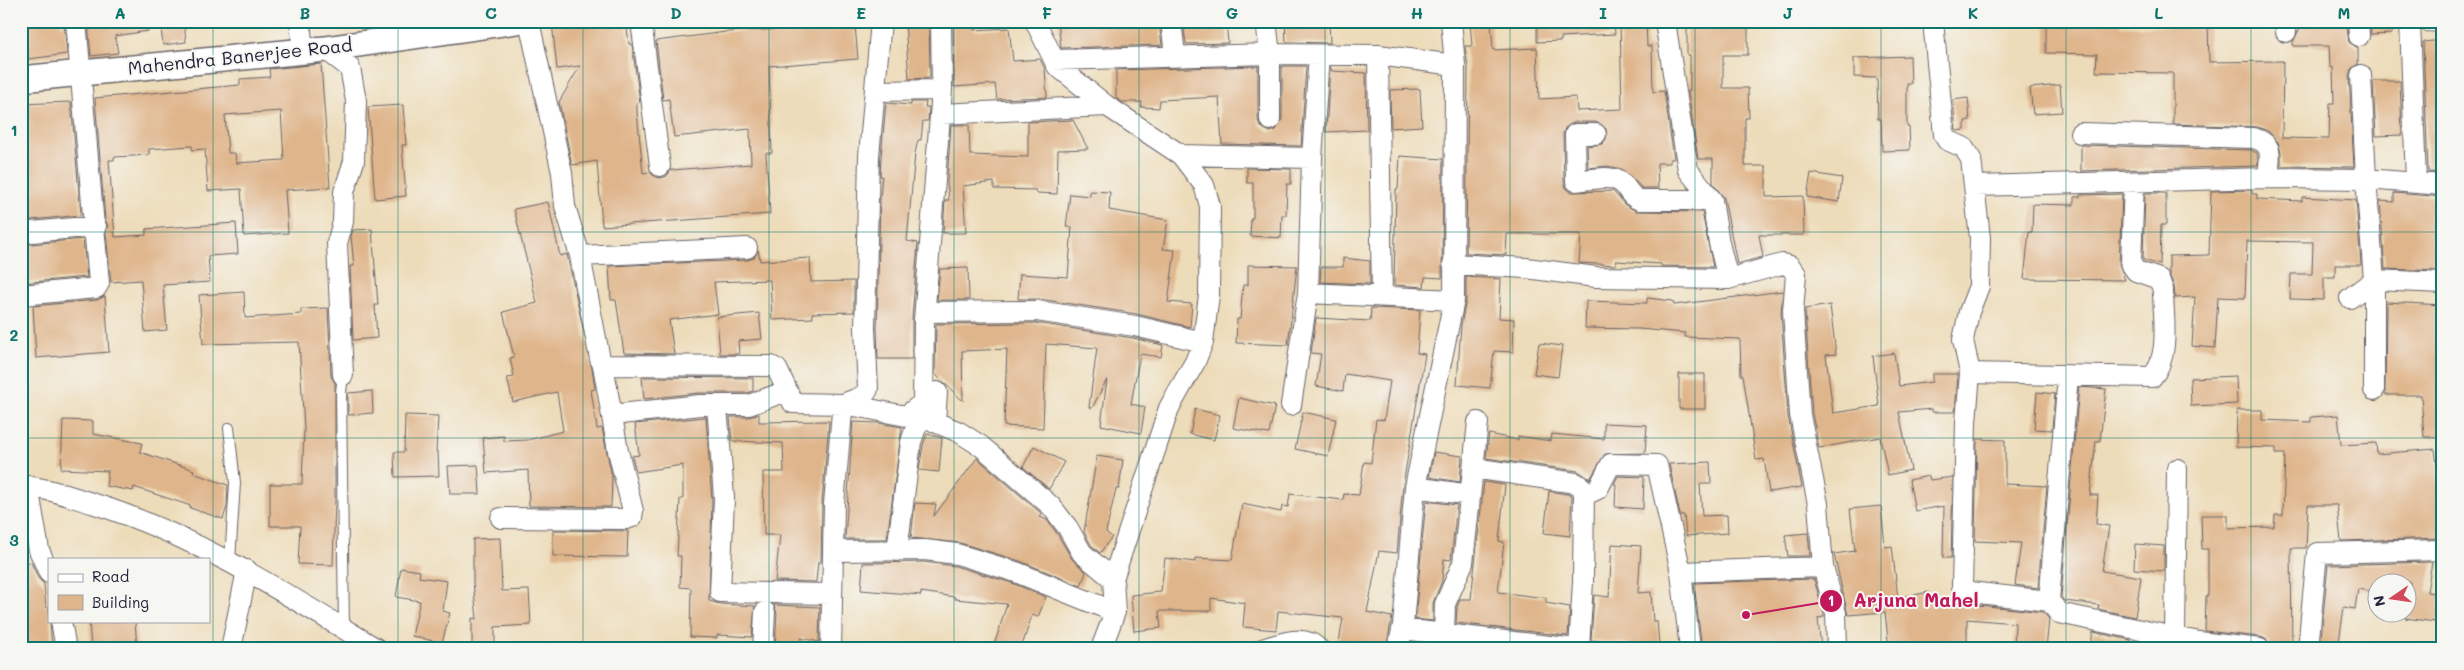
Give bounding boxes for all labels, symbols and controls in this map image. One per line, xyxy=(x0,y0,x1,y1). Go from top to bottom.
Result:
text: A xyxy=(114,2,126,23)
text: B xyxy=(300,2,310,23)
text: C xyxy=(485,2,497,23)
text: D xyxy=(670,2,682,23)
text: E xyxy=(856,2,866,23)
text: F xyxy=(1042,2,1052,23)
text: G xyxy=(1226,2,1238,23)
text: H xyxy=(1411,2,1423,23)
text: I xyxy=(1599,2,1607,23)
text: J xyxy=(1783,2,1793,23)
text: K xyxy=(1968,2,1978,23)
text: L xyxy=(2154,2,2164,23)
text: M xyxy=(2338,2,2350,23)
street label: Mahendra Banerjee Road xyxy=(127,32,353,80)
text: 1 xyxy=(10,119,18,140)
text: 2 xyxy=(10,324,19,345)
text: 3 xyxy=(9,529,19,550)
legend xyxy=(48,558,210,622)
text: Road xyxy=(92,566,129,586)
north arrow xyxy=(2366,572,2416,622)
callout: Arjuna Mahel xyxy=(1819,584,1989,618)
text: Arjuna Mahel xyxy=(1853,587,1979,612)
text: 1 xyxy=(1828,590,1834,610)
text: Building xyxy=(92,592,149,612)
text: N xyxy=(2368,594,2389,608)

